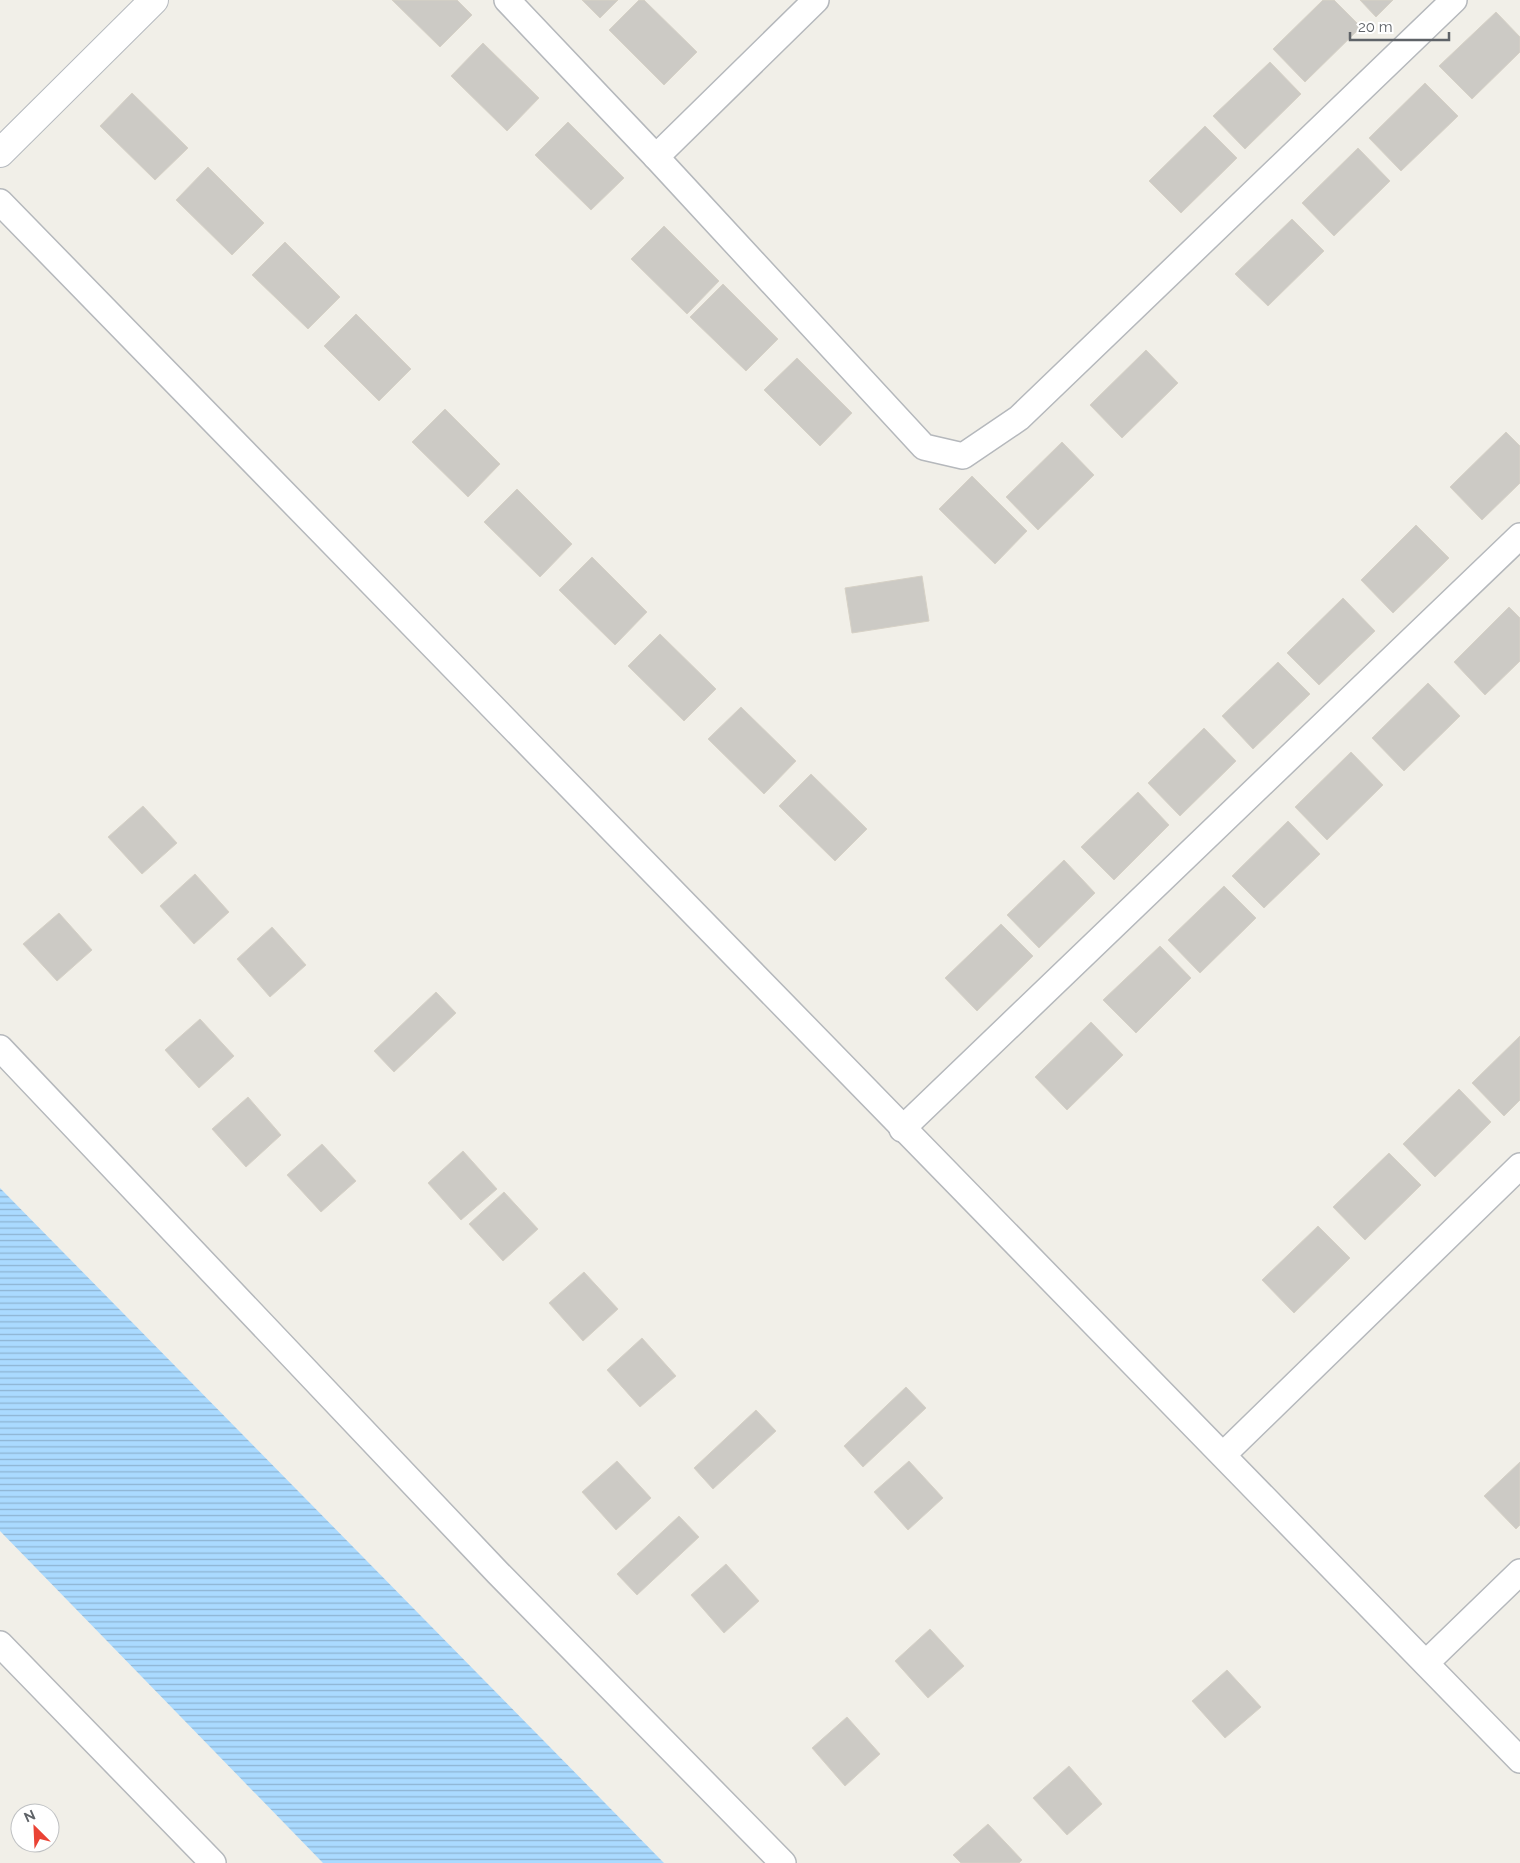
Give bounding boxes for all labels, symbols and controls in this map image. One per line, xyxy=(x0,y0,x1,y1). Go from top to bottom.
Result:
scale bar xyxy=(1350,10,1449,42)
text: 20 m xyxy=(1358,18,1393,36)
north arrow xyxy=(10,1803,60,1853)
text: N xyxy=(22,1807,38,1826)

